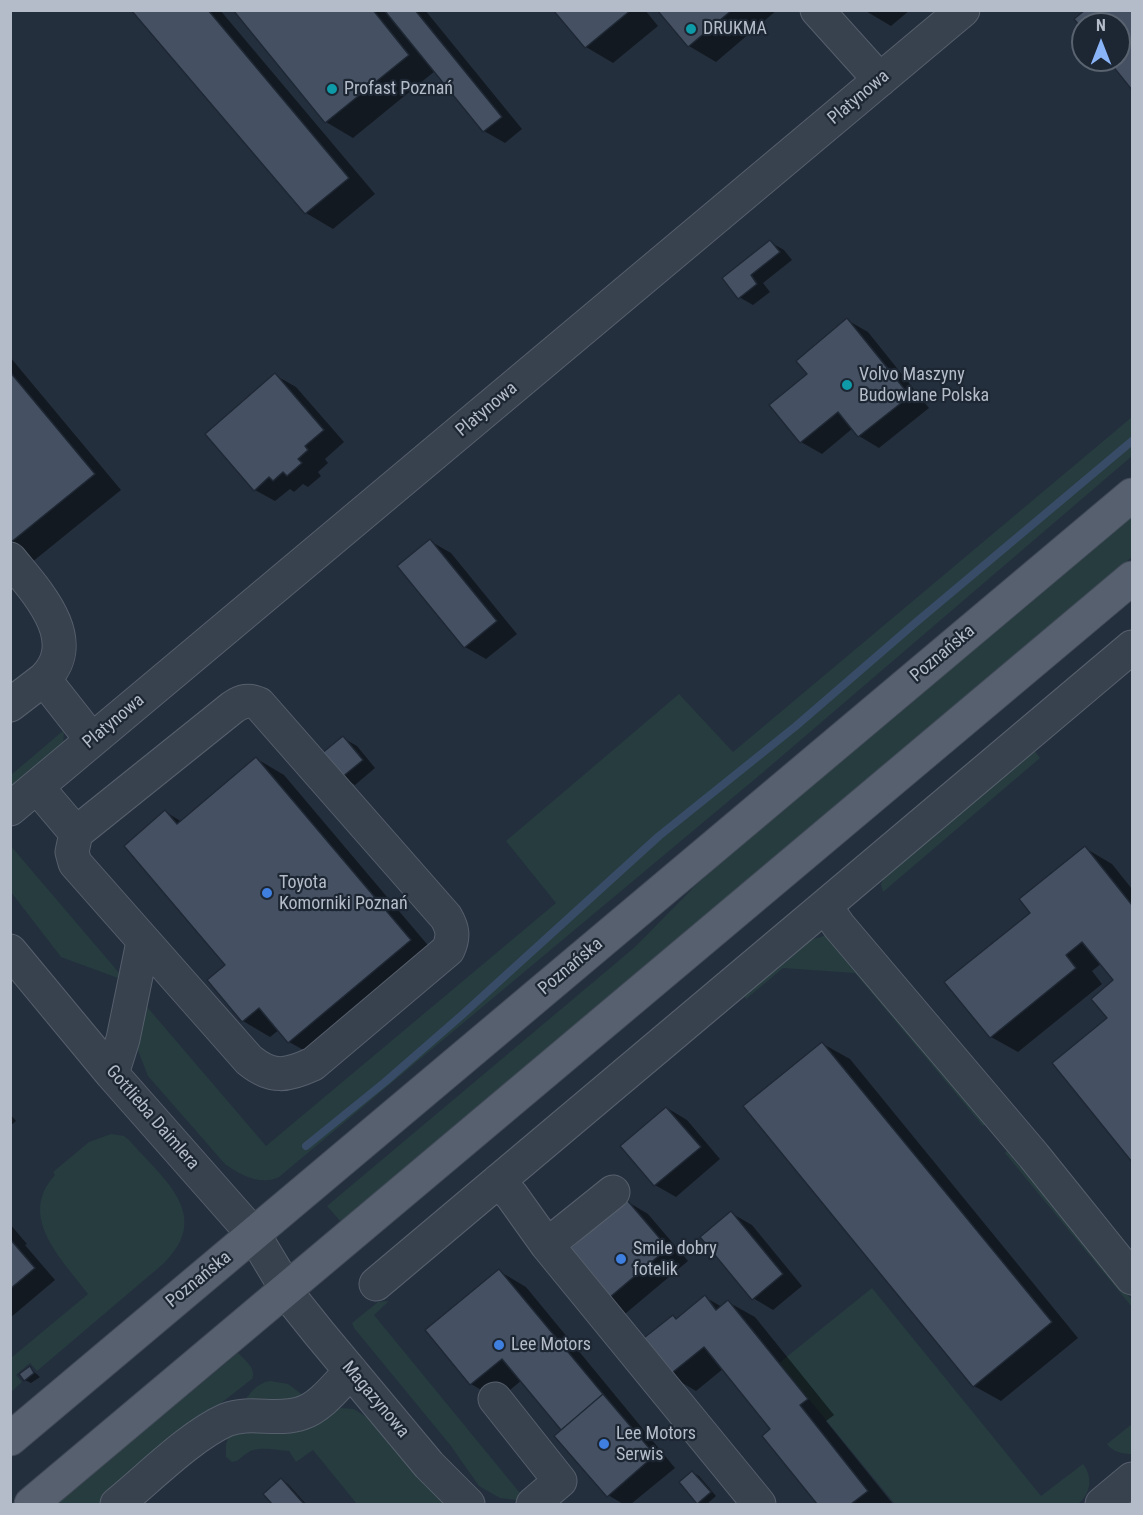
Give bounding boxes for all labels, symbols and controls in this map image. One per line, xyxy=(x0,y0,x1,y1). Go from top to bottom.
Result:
north arrow xyxy=(1071,12,1131,72)
text: N xyxy=(1096,16,1106,35)
place label: DRUKMA xyxy=(703,18,767,40)
marker: DRUKMA xyxy=(684,22,698,36)
street label: Platynowa xyxy=(824,66,894,130)
place label: Profast Poznań xyxy=(344,78,453,100)
marker: Profast Poznań xyxy=(325,82,339,96)
place label: Volvo Maszyny Budowlane Polska xyxy=(859,364,989,406)
street label: Platynowa xyxy=(452,378,522,442)
marker: Volvo Maszyny Budowlane Polska xyxy=(840,378,854,392)
street label: Poznańska xyxy=(906,621,980,687)
street label: Platynowa xyxy=(79,690,149,754)
place label: Toyota Komorniki Poznań xyxy=(279,872,408,914)
marker: Toyota Komorniki Poznań xyxy=(260,886,274,900)
street label: Poznańska xyxy=(534,934,608,1000)
street label: Gottlieba Daimlera xyxy=(101,1061,203,1175)
place label: Smile dobry fotelik xyxy=(633,1238,717,1280)
street label: Poznańska xyxy=(162,1247,236,1313)
marker: Smile dobry fotelik xyxy=(614,1252,628,1266)
place label: Lee Motors xyxy=(511,1334,591,1356)
marker: Lee Motors xyxy=(492,1338,506,1352)
street label: Magazynowa xyxy=(337,1357,413,1443)
place label: Lee Motors Serwis xyxy=(616,1423,696,1466)
marker: Lee Motors Serwis xyxy=(597,1437,611,1451)

